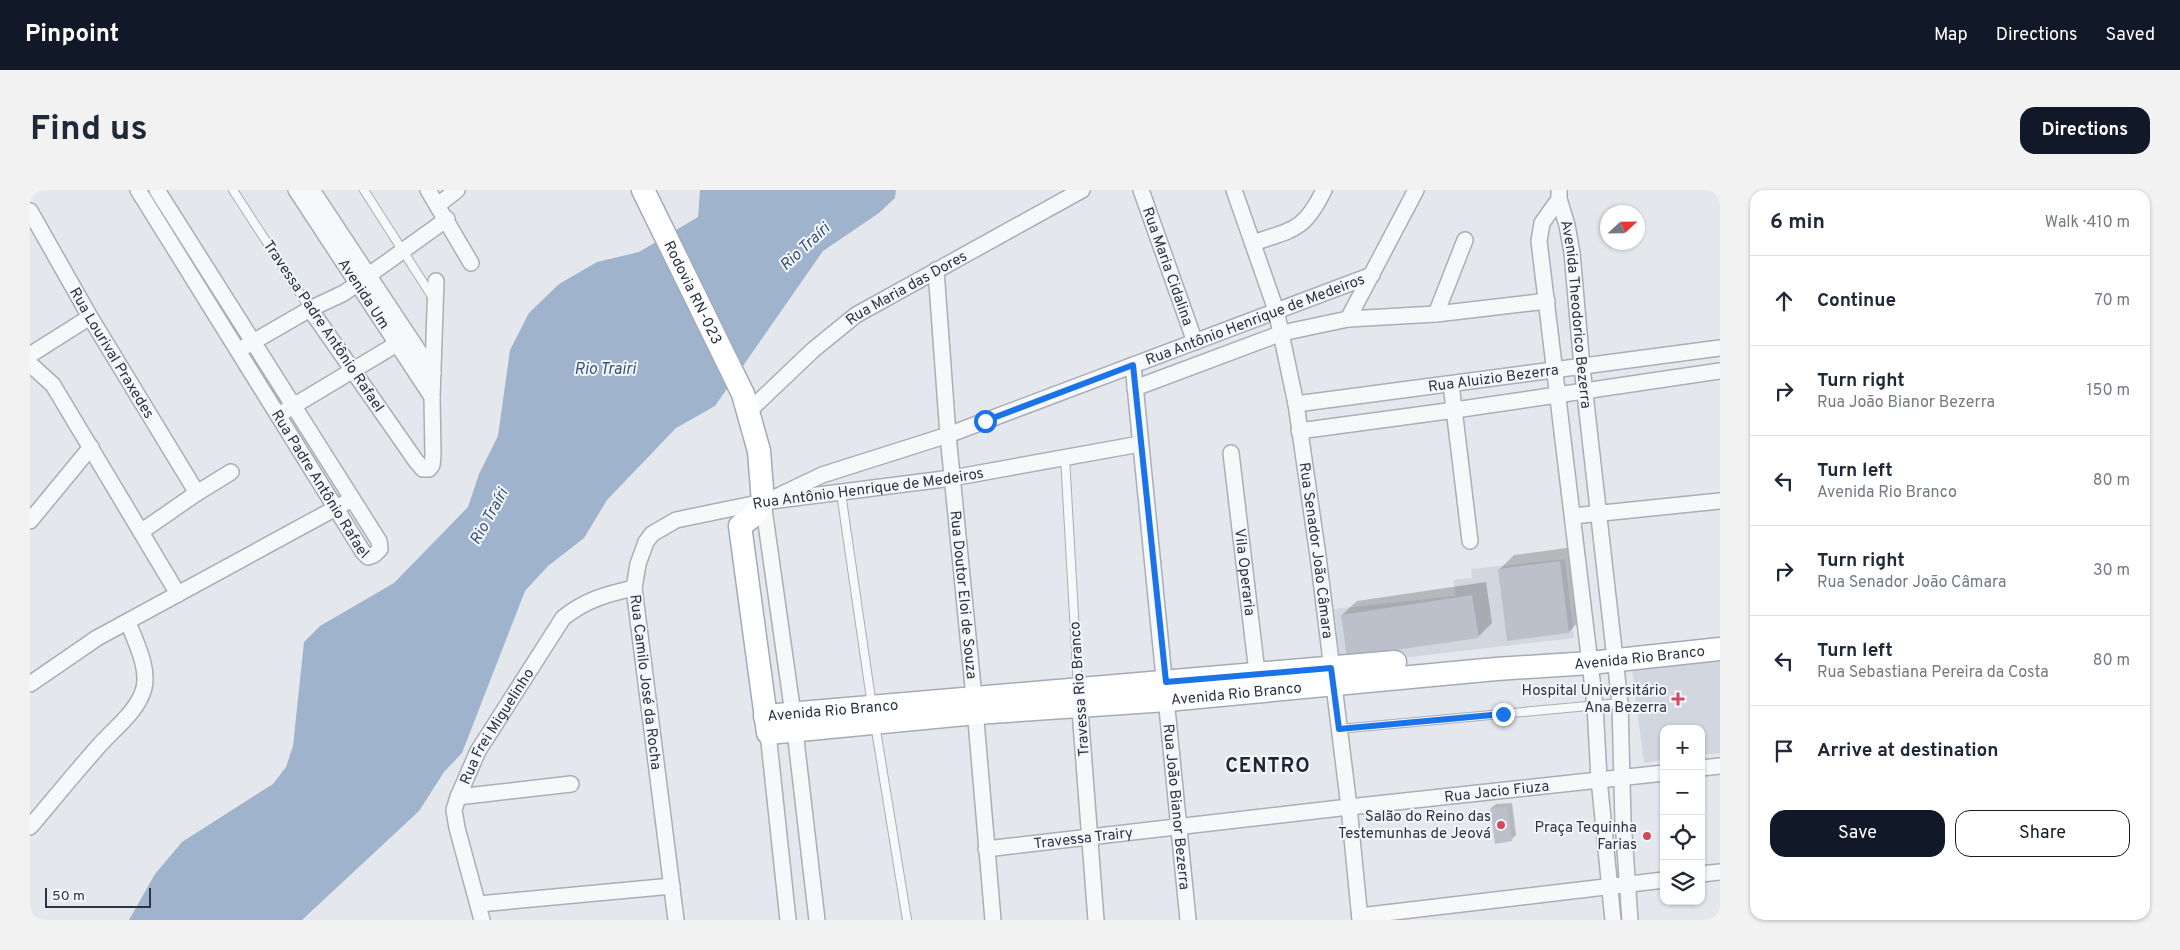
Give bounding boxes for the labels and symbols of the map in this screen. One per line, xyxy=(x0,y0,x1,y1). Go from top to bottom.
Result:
street label: Rua Maria Cidalina xyxy=(1137,205,1196,329)
north arrow xyxy=(1600,205,1645,250)
water label: Rio Traíri xyxy=(776,218,835,276)
street label: Avenida Theodorico Bezerra xyxy=(1555,218,1595,410)
street label: Travessa Padre Antônio Rafael xyxy=(258,237,387,416)
street label: Rodovia RN-023 xyxy=(658,238,725,348)
street label: Rua Maria das Dores xyxy=(842,247,971,330)
street label: Avenida Um xyxy=(333,256,393,333)
street label: Rua Antônio Henrique de Medeiros xyxy=(1143,271,1368,371)
street label: Rua Lourival Praxedes xyxy=(64,285,158,423)
water label: Rio Trairi xyxy=(574,360,637,380)
street label: Rua Aluizio Bezerra xyxy=(1427,361,1560,397)
street label: Rua Padre Antônio Rafael xyxy=(266,407,373,564)
route start xyxy=(974,410,997,433)
street label: Rua Senador João Câmara xyxy=(1294,461,1336,640)
street label: Rua Antônio Henrique de Medeiros xyxy=(751,464,985,515)
water label: Rio Traíri xyxy=(466,484,514,549)
street label: Rua Doutor Eloi de Souza xyxy=(945,510,980,680)
street label: Vila Operaria xyxy=(1229,528,1258,617)
street label: Rua Camilo José da Rocha xyxy=(624,593,665,771)
street label: Travessa Rio Branco xyxy=(1066,621,1095,757)
street label: Avenida Rio Branco xyxy=(1574,643,1706,675)
street label: Rua Frei Miguelinho xyxy=(457,665,539,788)
street label: Avenida Rio Branco xyxy=(1170,679,1303,711)
place label: Hospital Universitário Ana Bezerra xyxy=(1522,682,1667,718)
marker: Hospital Universitário Ana Bezerra xyxy=(1671,692,1685,706)
street label: Avenida Rio Branco xyxy=(767,697,899,727)
route end xyxy=(1492,703,1515,726)
street label: Rua João Bianor Bezerra xyxy=(1158,723,1193,891)
district label: CENTRO xyxy=(1225,754,1311,780)
street label: Rua Jacio Fiuza xyxy=(1443,777,1550,808)
place label: Salão do Reino das Testemunhas de Jeová xyxy=(1338,808,1491,844)
marker: Salão do Reino das Testemunhas de Jeová xyxy=(1495,819,1507,831)
place label: Praça Tequinha Farias xyxy=(1534,819,1637,855)
street label: Travessa Trairy xyxy=(1033,824,1134,854)
marker: Praça Tequinha Farias xyxy=(1641,830,1653,842)
scale bar xyxy=(45,885,151,908)

